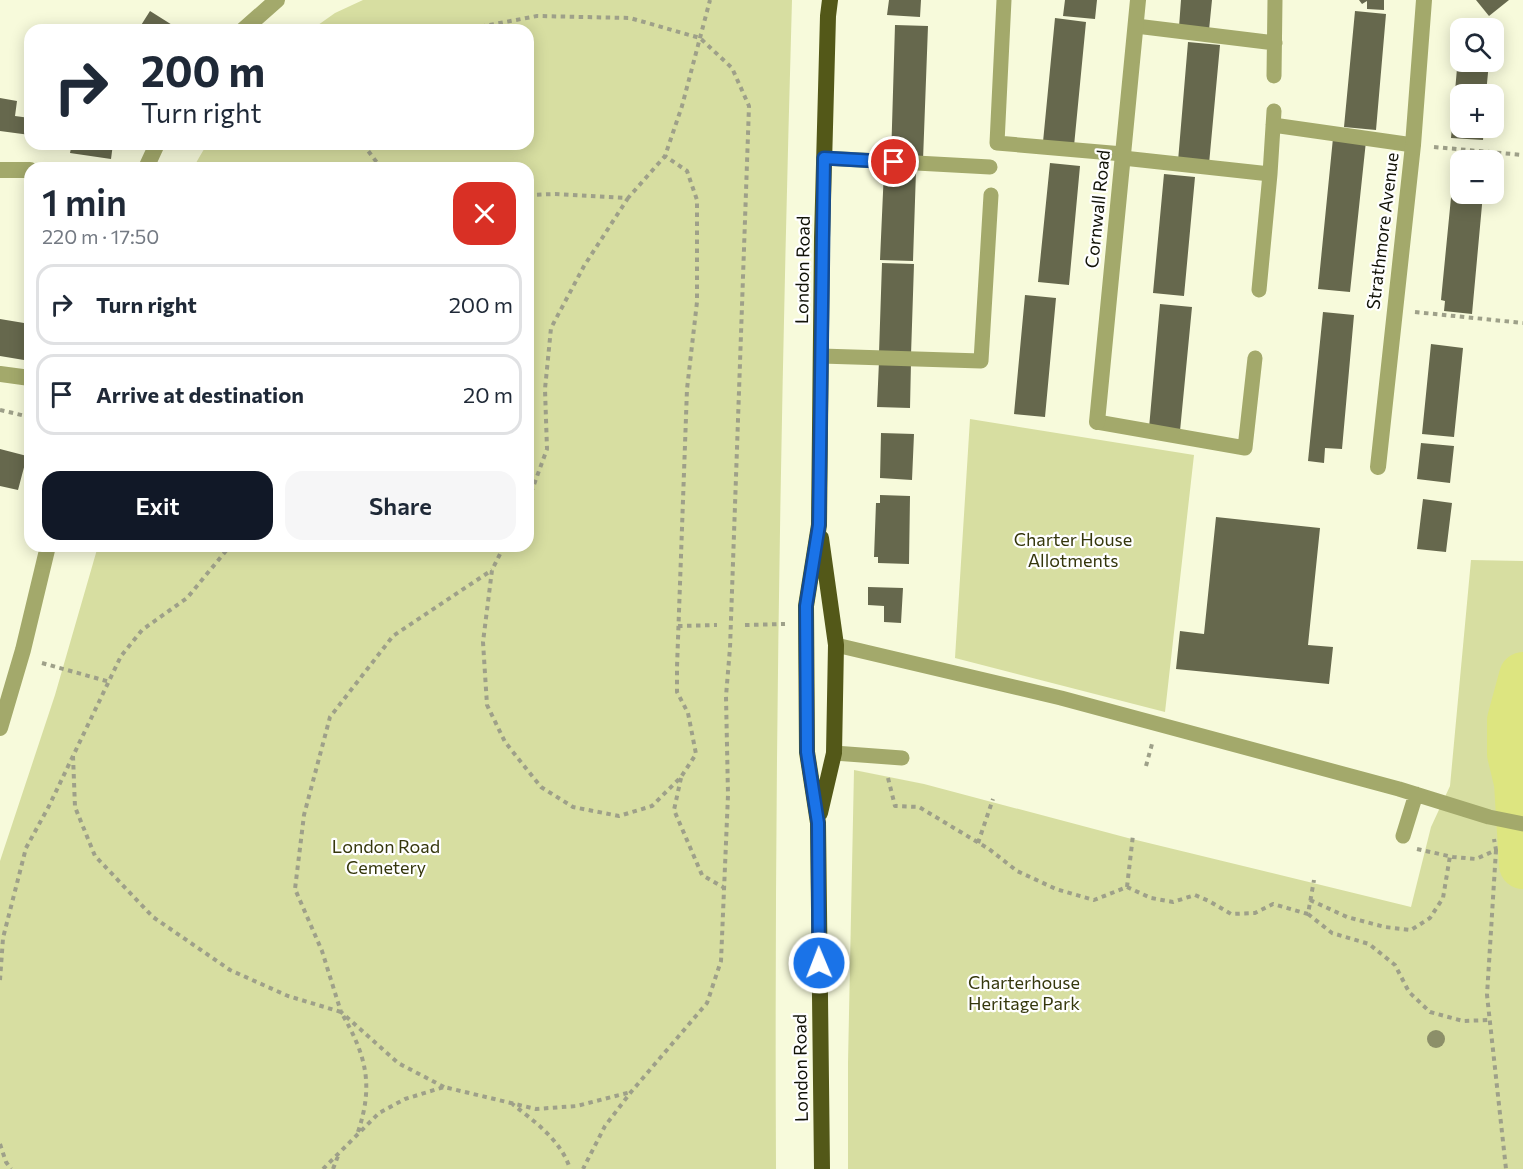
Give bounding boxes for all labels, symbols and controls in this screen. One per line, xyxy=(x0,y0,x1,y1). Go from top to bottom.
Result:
map controls xyxy=(1450,18,1504,204)
button: search xyxy=(1450,18,1504,72)
text: 200 m xyxy=(141,44,265,96)
icon: right xyxy=(42,48,120,126)
button: + xyxy=(1450,84,1504,138)
text: Turn right xyxy=(141,96,261,129)
pin xyxy=(868,136,919,187)
icon: arrive xyxy=(877,145,910,178)
street label: Cornwall Road xyxy=(1080,149,1114,269)
button: − xyxy=(1450,150,1504,204)
street label: Strathmore Avenue xyxy=(1361,151,1403,311)
text: 1 min xyxy=(42,179,127,223)
button: close xyxy=(453,182,516,245)
street label: London Road xyxy=(790,216,814,324)
text: 220 m · 17:50 xyxy=(42,224,159,248)
icon: right xyxy=(45,288,78,321)
text: Turn right xyxy=(96,291,197,318)
text: 200 m xyxy=(449,291,513,318)
icon: arrive xyxy=(45,378,78,411)
text: Arrive at destination xyxy=(96,381,304,408)
text: 20 m xyxy=(463,381,513,408)
button: Exit xyxy=(42,471,273,540)
button: Share xyxy=(285,471,516,540)
park label: Charter House Allotments xyxy=(1014,528,1132,571)
park label: London Road Cemetery xyxy=(332,835,440,878)
position arrow xyxy=(787,931,851,995)
park label: Charterhouse Heritage Park xyxy=(968,971,1080,1014)
street label: London Road xyxy=(788,1014,812,1122)

